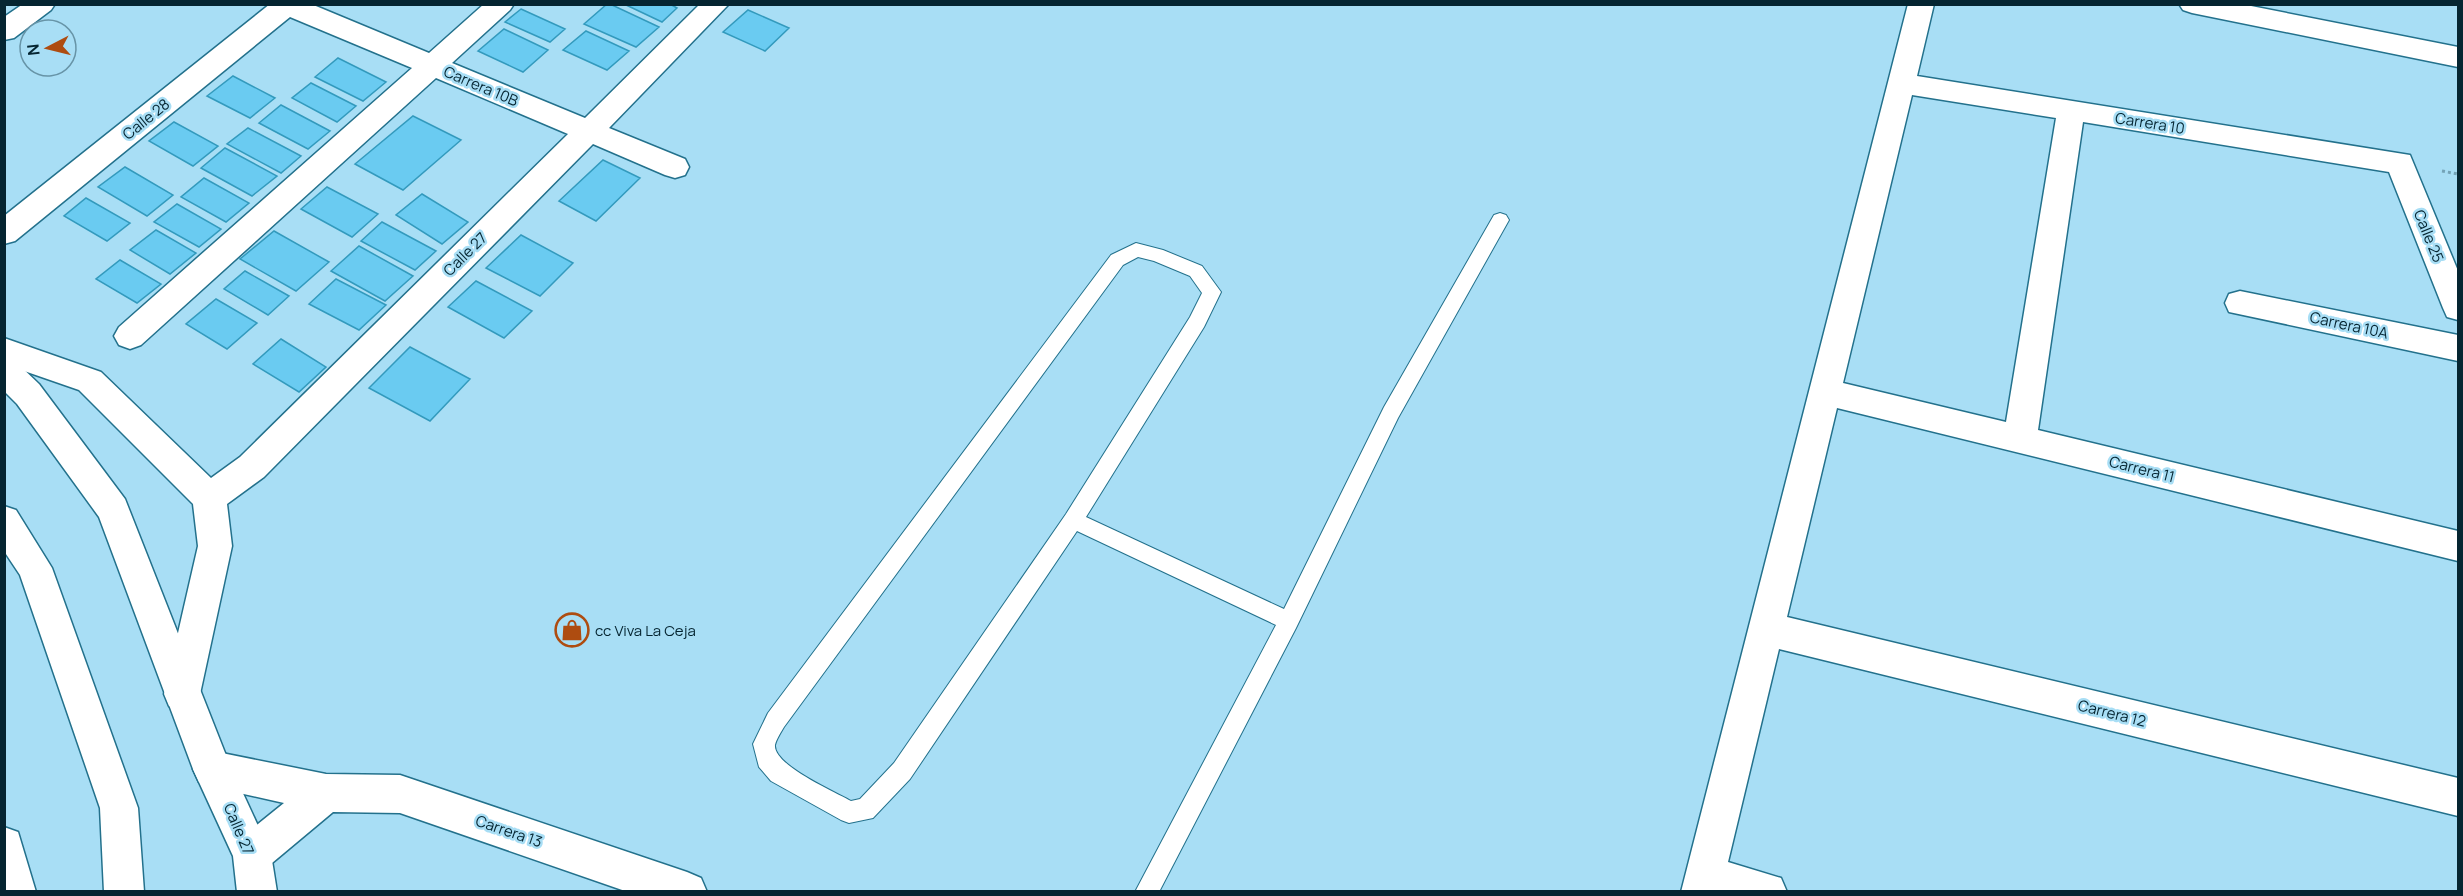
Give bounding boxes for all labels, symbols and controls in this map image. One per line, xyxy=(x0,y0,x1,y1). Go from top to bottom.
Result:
north arrow xyxy=(18,18,78,78)
text: N xyxy=(21,43,45,57)
street label: Carrera 10B xyxy=(440,61,522,111)
street label: Calle 28 xyxy=(118,93,174,145)
street label: Carrera 10 xyxy=(2114,107,2186,139)
street label: Calle 25 xyxy=(2409,207,2449,265)
street label: Calle 27 xyxy=(439,228,491,280)
street label: Carrera 10A xyxy=(2308,306,2391,344)
street label: Carrera 11 xyxy=(2107,451,2177,487)
shop icon: cc Viva La Ceja xyxy=(554,612,590,648)
place label: cc Viva La Ceja xyxy=(595,620,696,641)
street label: Carrera 12 xyxy=(2076,694,2148,732)
street label: Calle 27 xyxy=(219,800,259,858)
street label: Carrera 13 xyxy=(473,810,545,852)

